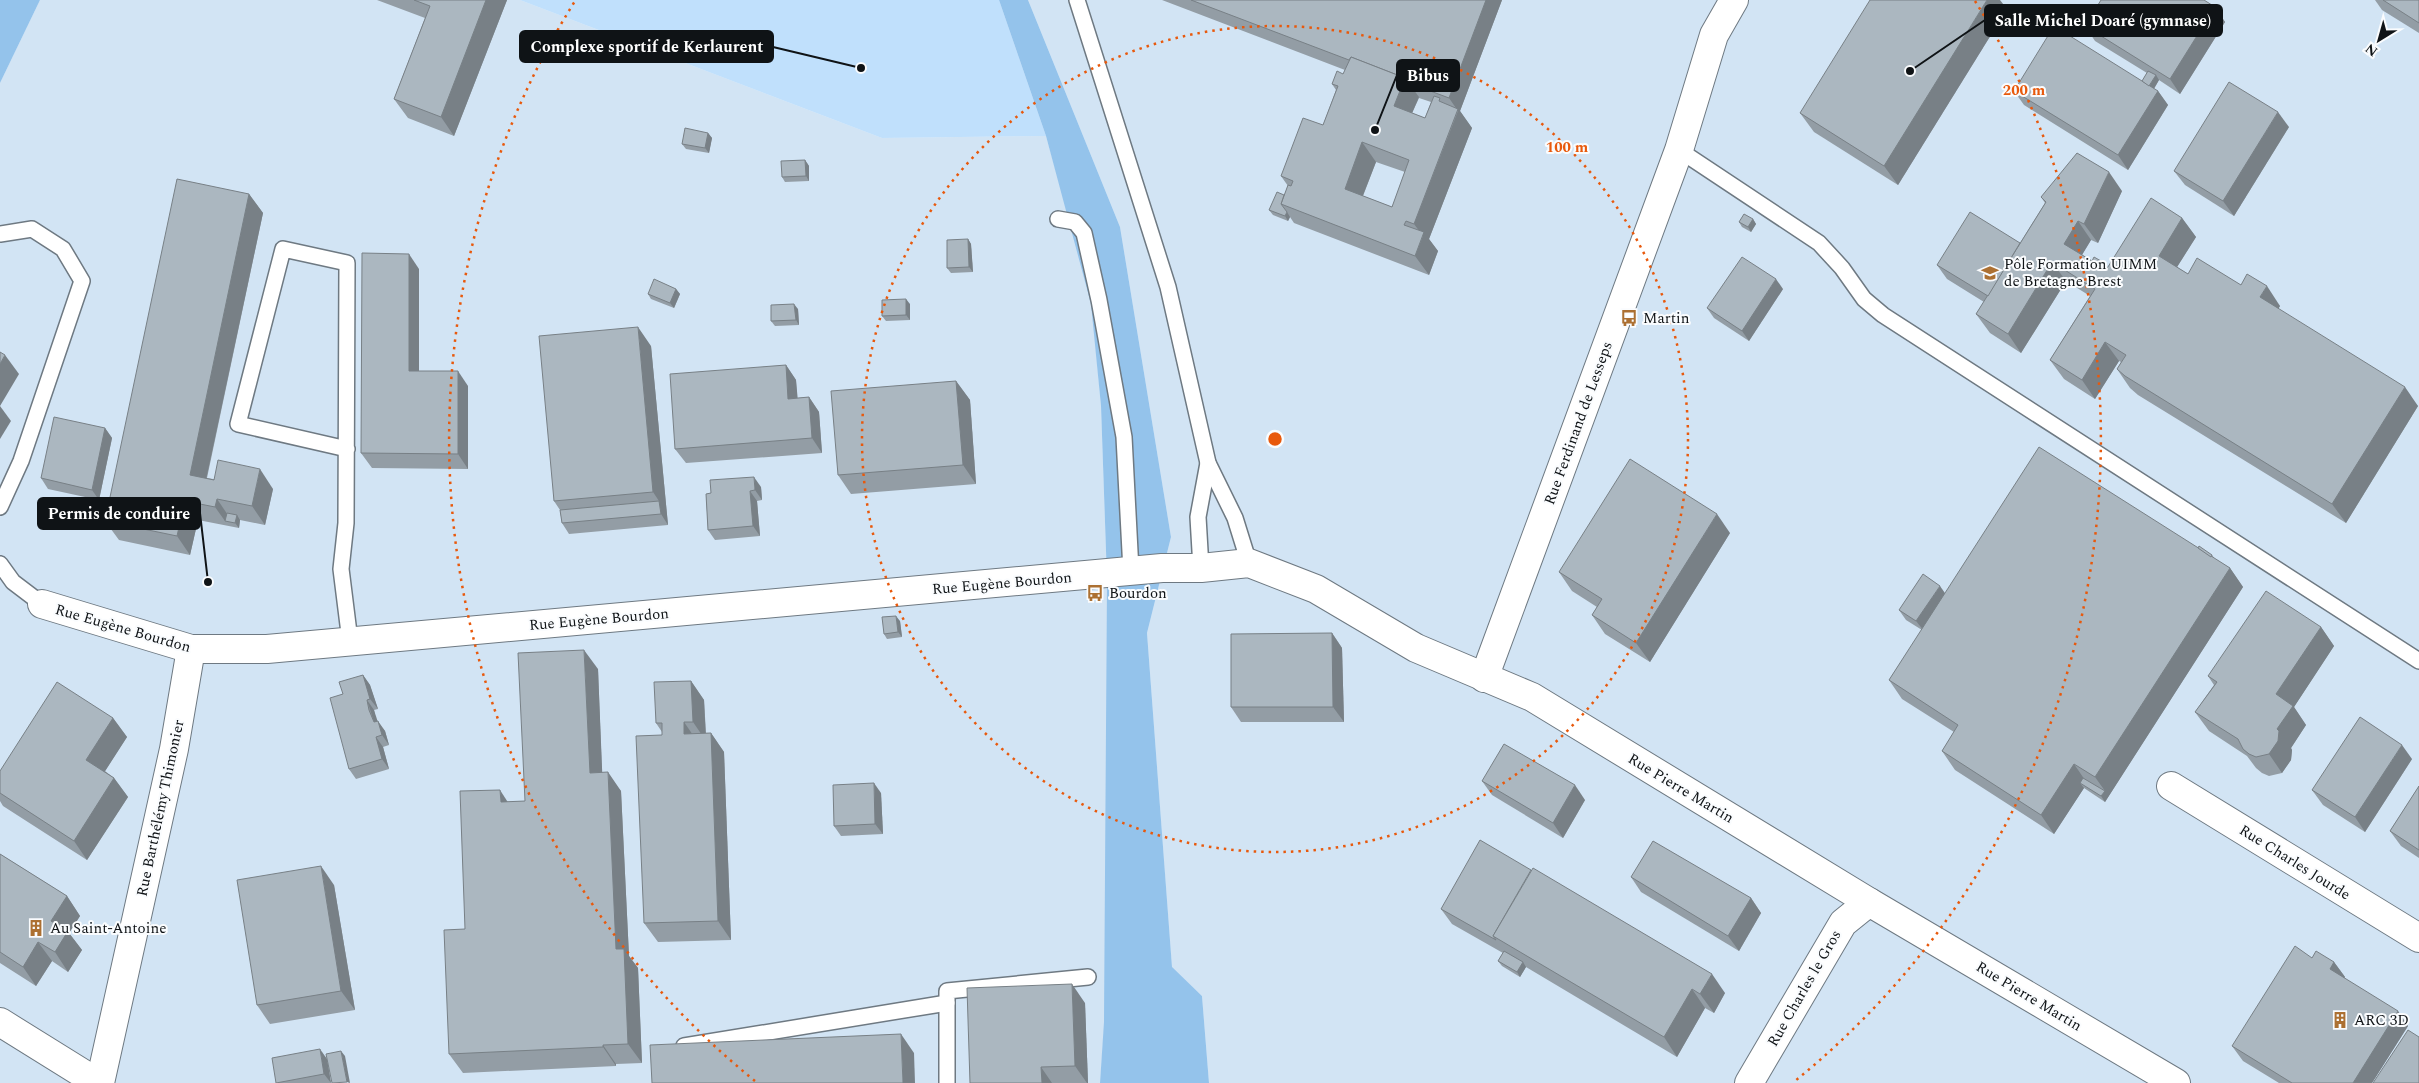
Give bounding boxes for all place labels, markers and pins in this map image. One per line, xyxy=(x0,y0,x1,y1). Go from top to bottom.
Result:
callout: Salle Michel Doaré (gymnase) xyxy=(1985,5,2222,36)
callout: Complexe sportif de Kerlaurent xyxy=(520,31,773,62)
callout: Bibus xyxy=(1397,60,1459,91)
place label: Pôle Formation UIMM de Bretagne Brest xyxy=(2004,253,2157,293)
school or university icon: Pôle Formation UIMM de Bretagne Brest xyxy=(1980,263,2000,283)
place label: Martin xyxy=(1643,307,1690,330)
bus stop icon: Martin xyxy=(1619,308,1639,328)
centre of rings xyxy=(1266,430,1284,448)
callout: Permis de conduire xyxy=(38,498,200,529)
place label: Bourdon xyxy=(1109,582,1167,605)
bus stop icon: Bourdon xyxy=(1085,583,1105,603)
place label: Au Saint-Antoine xyxy=(50,917,166,940)
building icon: Au Saint-Antoine xyxy=(26,918,46,938)
place label: ARC 3D xyxy=(2354,1009,2409,1032)
building icon: ARC 3D xyxy=(2330,1010,2350,1030)

